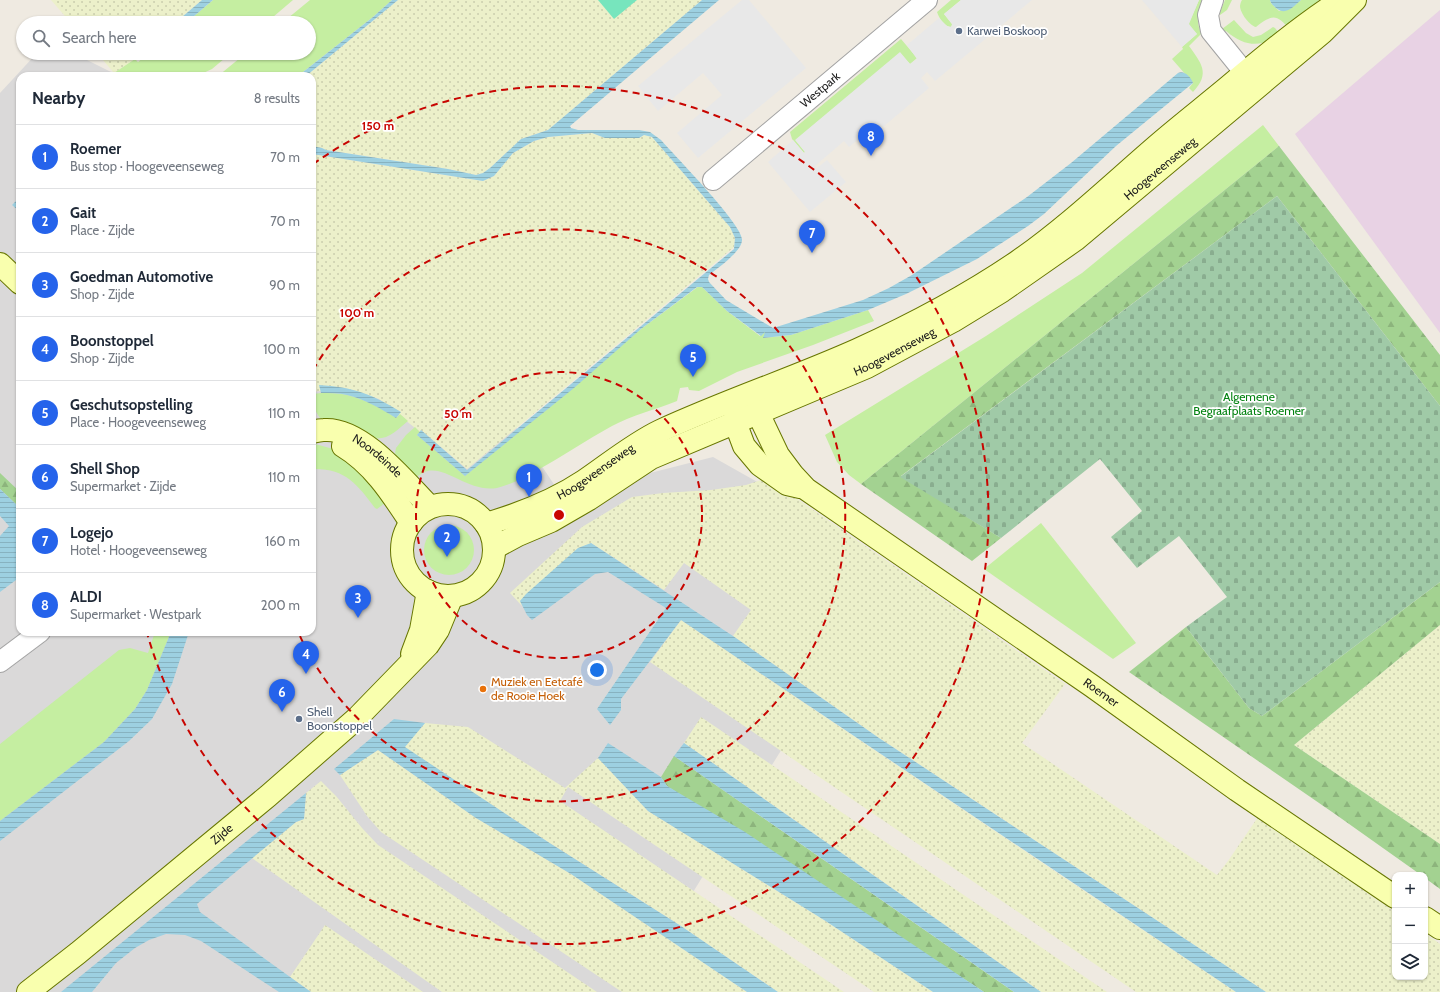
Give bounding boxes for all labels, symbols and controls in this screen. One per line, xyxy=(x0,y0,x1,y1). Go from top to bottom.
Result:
search box xyxy=(16,16,316,60)
place label: Karwei Boskoop xyxy=(967,23,1047,38)
marker: Karwei Boskoop xyxy=(954,26,964,36)
icon: search xyxy=(30,27,52,49)
text: Search here xyxy=(62,29,137,47)
street label: Westpark xyxy=(797,68,843,111)
text: Nearby xyxy=(32,88,85,108)
text: 8 results xyxy=(254,90,300,106)
text: 150 m xyxy=(362,118,394,133)
pin: 8 xyxy=(858,123,884,156)
street label: Hoogeveenseweg xyxy=(1120,133,1200,203)
text: Roemer xyxy=(70,140,121,158)
text: 1 xyxy=(43,149,47,165)
text: 70 m xyxy=(270,149,300,165)
text: Bus stop · Hoogeveenseweg xyxy=(70,158,224,174)
text: Gait xyxy=(70,204,96,222)
text: 2 xyxy=(42,213,48,229)
text: 70 m xyxy=(270,213,300,229)
pin: 7 xyxy=(799,220,825,253)
text: Place · Zijde xyxy=(70,222,135,238)
text: Goedman Automotive xyxy=(70,268,213,286)
text: 3 xyxy=(41,277,49,293)
text: 90 m xyxy=(269,277,300,293)
text: Shop · Zijde xyxy=(70,286,134,302)
text: 100 m xyxy=(340,305,374,320)
street label: Hoogeveenseweg xyxy=(851,323,939,379)
text: Boonstoppel xyxy=(70,332,154,350)
text: 4 xyxy=(41,341,49,357)
text: 100 m xyxy=(263,341,300,357)
pin: 5 xyxy=(680,344,706,377)
text: Shop · Zijde xyxy=(70,350,134,366)
park label: Algemene Begraafplaats Roemer xyxy=(1193,389,1305,418)
text: Geschutsopstelling xyxy=(70,396,192,414)
text: 5 xyxy=(42,405,48,421)
text: 110 m xyxy=(268,405,300,421)
text: 50 m xyxy=(444,406,472,421)
text: Place · Hoogeveenseweg xyxy=(70,414,206,430)
street label: Noordeinde xyxy=(350,431,406,480)
street label: Hoogeveenseweg xyxy=(554,439,638,503)
text: Shell Shop xyxy=(70,460,140,478)
pin: 1 xyxy=(516,464,542,497)
text: 6 xyxy=(41,469,49,485)
text: 110 m xyxy=(268,469,300,485)
text: Supermarket · Zijde xyxy=(70,478,176,494)
centre of rings xyxy=(552,508,566,522)
text: Logejo xyxy=(70,524,113,542)
pin: 2 xyxy=(434,524,460,557)
text: 7 xyxy=(42,533,48,549)
text: 160 m xyxy=(265,533,300,549)
text: Hotel · Hoogeveenseweg xyxy=(70,542,207,558)
pin: 3 xyxy=(345,585,371,618)
text: ALDI xyxy=(70,588,102,606)
text: 8 xyxy=(41,597,49,613)
text: 200 m xyxy=(261,597,300,613)
text: Supermarket · Westpark xyxy=(70,606,201,622)
pin: 4 xyxy=(293,641,319,674)
your location xyxy=(587,660,607,680)
place label: Muziek en Eetcafé de Rooie Hoek xyxy=(491,674,583,703)
street label: Roemer xyxy=(1081,674,1122,710)
pin: 6 xyxy=(269,679,295,712)
marker: Muziek en Eetcafé de Rooie Hoek xyxy=(478,684,488,694)
place label: Shell Boonstoppel xyxy=(307,704,372,733)
marker: Shell Boonstoppel xyxy=(294,714,304,724)
street label: Zijde xyxy=(207,820,236,847)
map controls xyxy=(1392,872,1428,980)
button: + xyxy=(1392,872,1428,908)
button: − xyxy=(1392,908,1428,944)
button: layers xyxy=(1392,944,1428,980)

